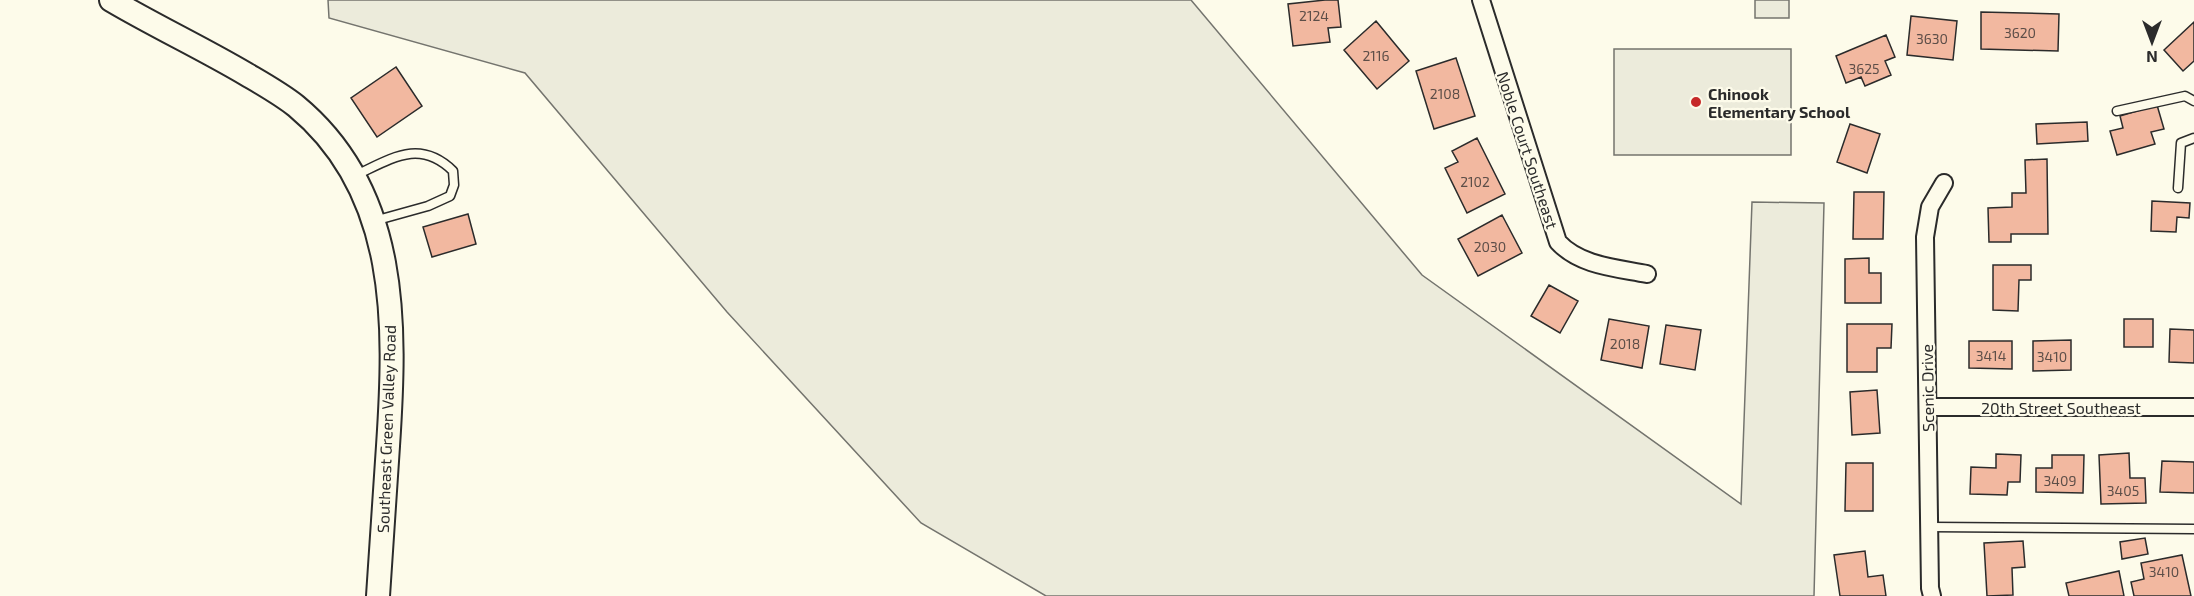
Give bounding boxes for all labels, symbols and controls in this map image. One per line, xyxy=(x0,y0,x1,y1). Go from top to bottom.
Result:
house number: 2124 xyxy=(1299,7,1329,24)
north arrow xyxy=(2122,12,2182,72)
house number: 3620 xyxy=(2004,24,2036,41)
house number: 3630 xyxy=(1916,30,1948,47)
house number: 2116 xyxy=(1362,47,1390,64)
text: N xyxy=(2146,48,2158,67)
house number: 3625 xyxy=(1848,60,1880,77)
street label: Noble Court Southeast xyxy=(1494,69,1562,231)
place label: Chinook Elementary School xyxy=(1708,84,1851,122)
house number: 2108 xyxy=(1430,85,1460,102)
marker: Chinook Elementary School xyxy=(1689,95,1703,109)
house number: 2102 xyxy=(1460,173,1490,190)
house number: 2030 xyxy=(1474,238,1506,255)
street label: Southeast Green Valley Road xyxy=(373,325,399,533)
house number: 2018 xyxy=(1610,335,1640,352)
street label: Scenic Drive xyxy=(1917,344,1937,432)
house number: 3414 xyxy=(1976,347,2006,364)
house number: 3410 xyxy=(2037,348,2067,365)
street label: 20th Street Southeast xyxy=(1981,398,2141,417)
house number: 3409 xyxy=(2044,472,2076,489)
house number: 3405 xyxy=(2107,482,2139,499)
house number: 3410 xyxy=(2149,563,2179,580)

